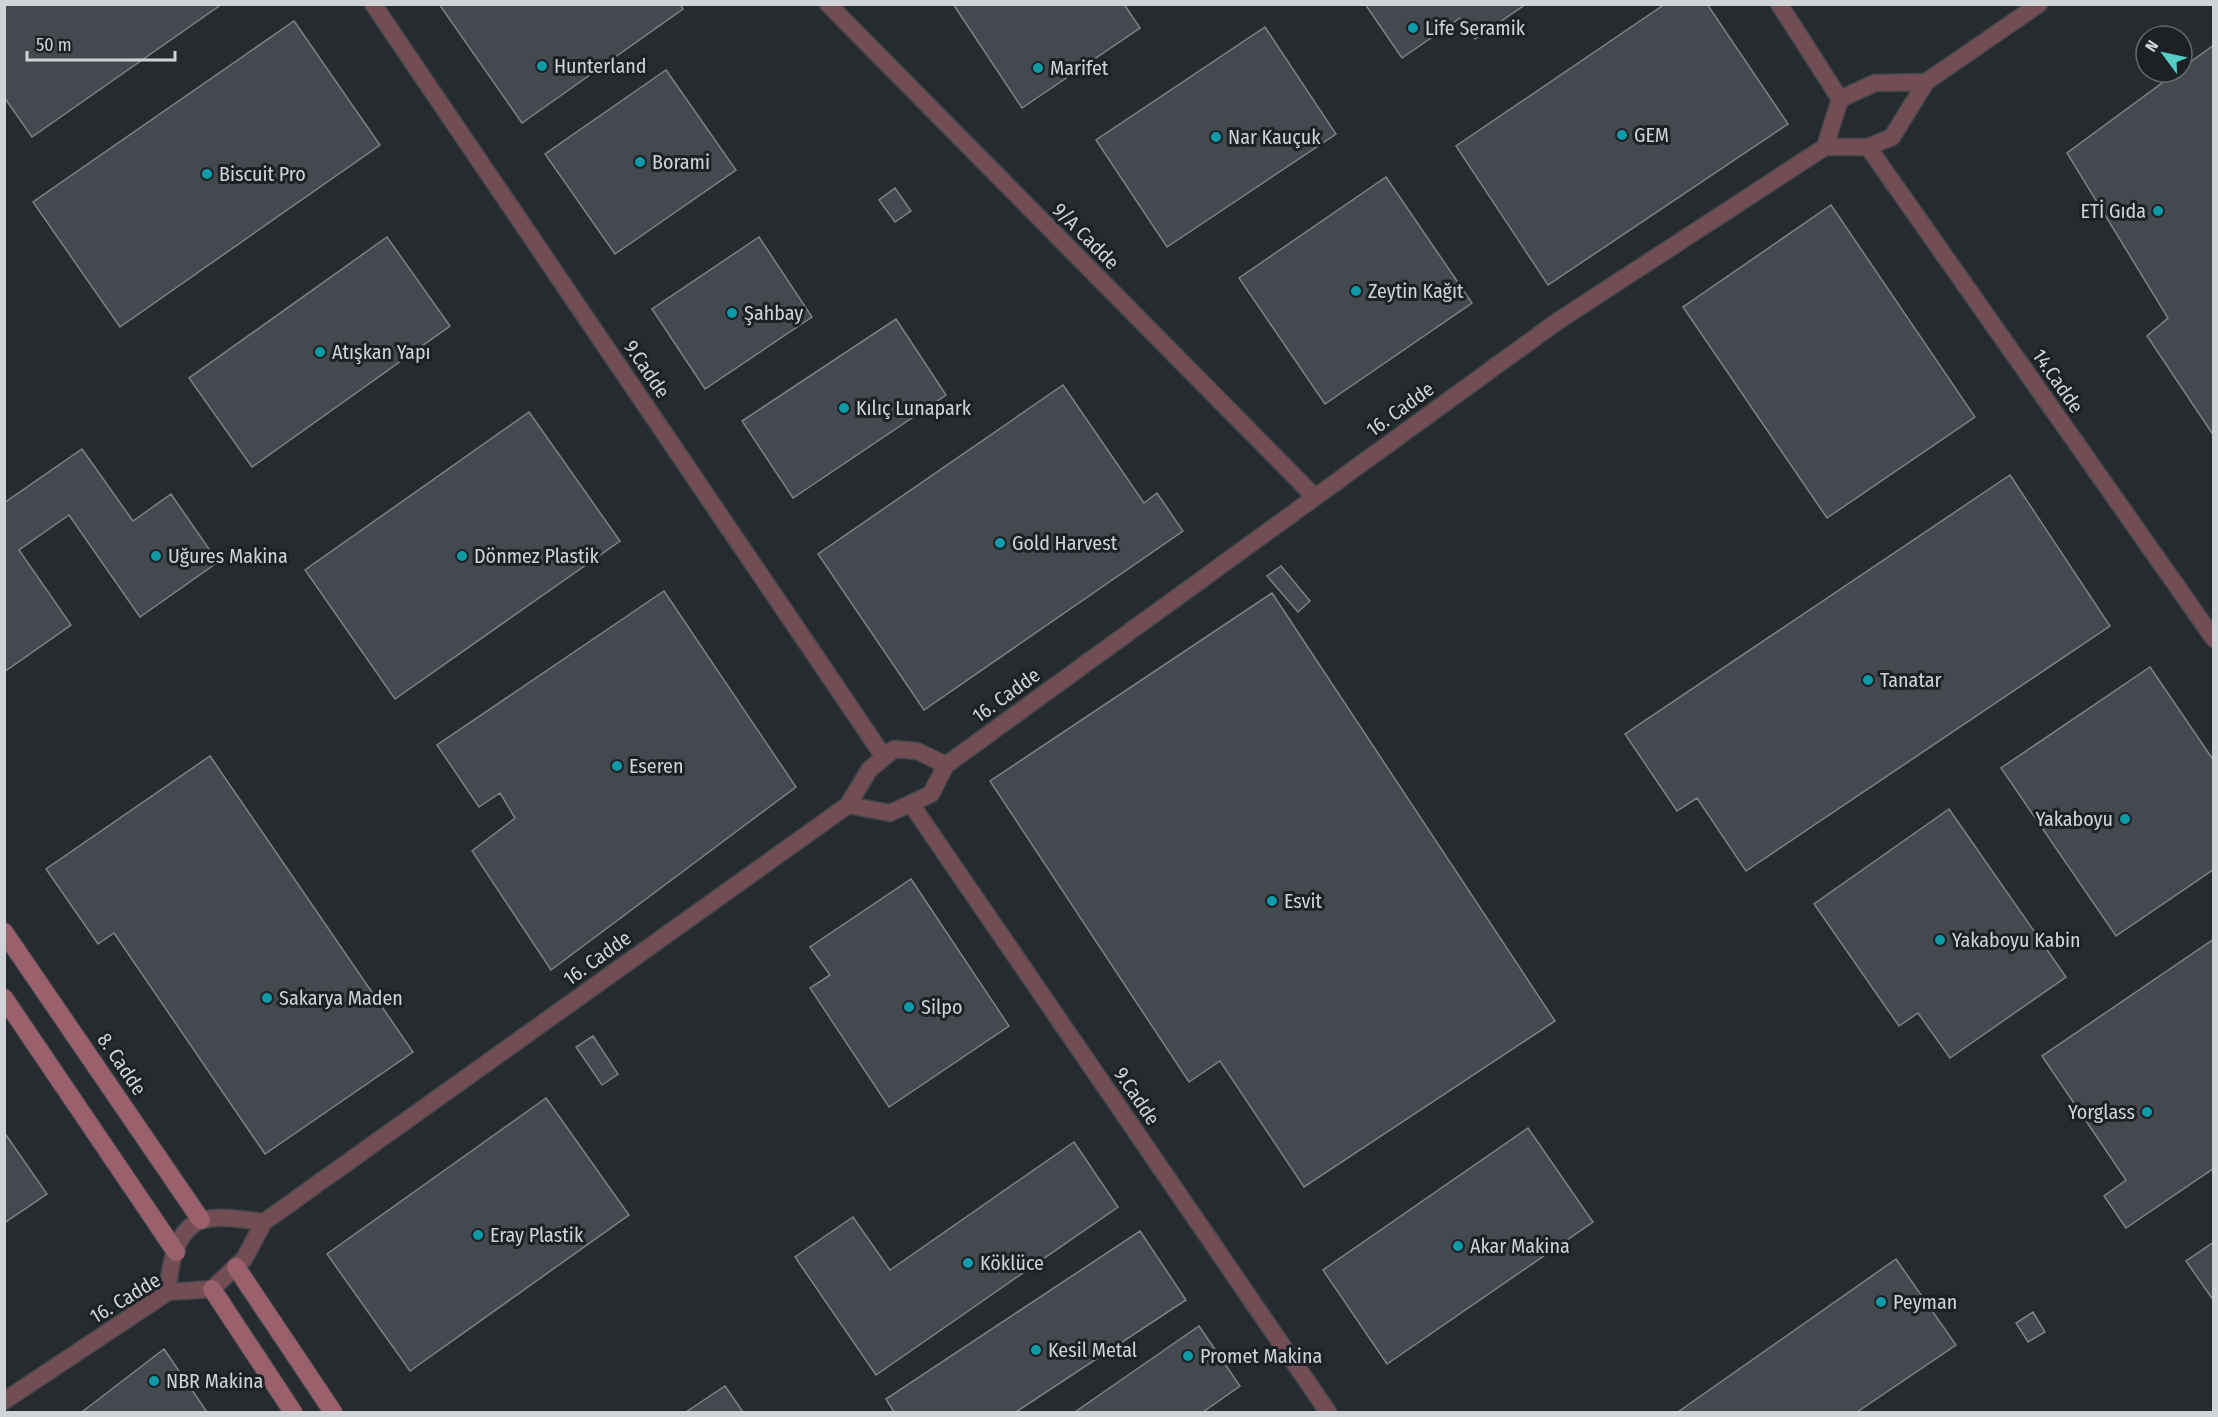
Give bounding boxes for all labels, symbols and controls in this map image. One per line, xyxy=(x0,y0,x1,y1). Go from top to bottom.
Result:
place label: Life Seramik xyxy=(1425,16,1526,40)
marker: Life Seramik xyxy=(1406,21,1420,35)
scale bar xyxy=(27,24,176,62)
north arrow xyxy=(2134,24,2194,84)
text: 50 m xyxy=(36,34,72,56)
text: N xyxy=(2141,37,2162,55)
place label: Hunterland xyxy=(554,54,646,78)
place label: Marifet xyxy=(1050,56,1109,80)
marker: Hunterland xyxy=(535,59,549,73)
marker: Marifet xyxy=(1031,61,1045,75)
place label: GEM xyxy=(1634,123,1669,147)
place label: Nar Kauçuk xyxy=(1228,125,1321,149)
marker: GEM xyxy=(1615,128,1629,142)
marker: Nar Kauçuk xyxy=(1209,130,1223,144)
place label: Borami xyxy=(652,150,710,174)
marker: Borami xyxy=(633,155,647,169)
place label: Biscuit Pro xyxy=(219,162,306,186)
marker: Biscuit Pro xyxy=(200,167,214,181)
street label: 9/A Cadde xyxy=(1048,198,1124,274)
place label: ETİ Gıda xyxy=(2080,199,2146,223)
marker: ETİ Gıda xyxy=(2151,204,2165,218)
place label: Zeytin Kağıt xyxy=(1368,279,1464,303)
marker: Zeytin Kağıt xyxy=(1349,284,1363,298)
place label: Şahbay xyxy=(744,301,803,326)
marker: Şahbay xyxy=(725,306,739,320)
street label: 9.Cadde xyxy=(619,335,675,403)
place label: Atışkan Yapı xyxy=(332,340,431,365)
street label: 14.Cadde xyxy=(2027,344,2089,418)
marker: Atışkan Yapı xyxy=(313,345,327,359)
street label: 16. Cadde xyxy=(1361,376,1439,442)
place label: Kılıç Lunapark xyxy=(856,396,972,420)
marker: Kılıç Lunapark xyxy=(837,401,851,415)
place label: Gold Harvest xyxy=(1012,531,1118,555)
marker: Gold Harvest xyxy=(993,536,1007,550)
place label: Uğures Makina xyxy=(168,544,288,568)
place label: Dönmez Plastik xyxy=(474,544,600,568)
marker: Uğures Makina xyxy=(149,549,163,563)
marker: Dönmez Plastik xyxy=(455,549,469,563)
street label: 16. Cadde xyxy=(967,662,1045,728)
place label: Tanatar xyxy=(1880,668,1942,692)
marker: Tanatar xyxy=(1861,673,1875,687)
place label: Eseren xyxy=(629,754,684,778)
marker: Eseren xyxy=(610,759,624,773)
place label: Yakaboyu xyxy=(2036,807,2113,831)
marker: Yakaboyu xyxy=(2118,812,2132,826)
place label: Esvit xyxy=(1284,889,1322,913)
marker: Esvit xyxy=(1265,894,1279,908)
street label: 16. Cadde xyxy=(558,925,636,991)
place label: Yakaboyu Kabin xyxy=(1952,928,2081,952)
marker: Yakaboyu Kabin xyxy=(1933,933,1947,947)
place label: Sakarya Maden xyxy=(279,986,403,1010)
marker: Sakarya Maden xyxy=(260,991,274,1005)
place label: Silpo xyxy=(921,995,962,1019)
marker: Silpo xyxy=(902,1000,916,1014)
street label: 8. Cadde xyxy=(92,1028,152,1100)
street label: 9.Cadde xyxy=(1109,1062,1165,1130)
place label: Yorglass xyxy=(2068,1100,2135,1124)
marker: Yorglass xyxy=(2140,1105,2154,1119)
place label: Eray Plastik xyxy=(490,1223,584,1247)
marker: Eray Plastik xyxy=(471,1228,485,1242)
place label: Akar Makina xyxy=(1470,1234,1570,1258)
marker: Akar Makina xyxy=(1451,1239,1465,1253)
place label: Köklüce xyxy=(980,1251,1044,1275)
marker: Köklüce xyxy=(961,1256,975,1270)
street label: 16. Cadde xyxy=(85,1268,165,1328)
place label: Peyman xyxy=(1893,1290,1957,1314)
marker: Peyman xyxy=(1874,1295,1888,1309)
place label: Kesil Metal xyxy=(1048,1338,1137,1362)
marker: Kesil Metal xyxy=(1029,1343,1043,1357)
place label: Promet Makina xyxy=(1200,1344,1322,1368)
marker: Promet Makina xyxy=(1181,1349,1195,1363)
place label: NBR Makina xyxy=(166,1369,263,1393)
marker: NBR Makina xyxy=(147,1374,161,1388)

